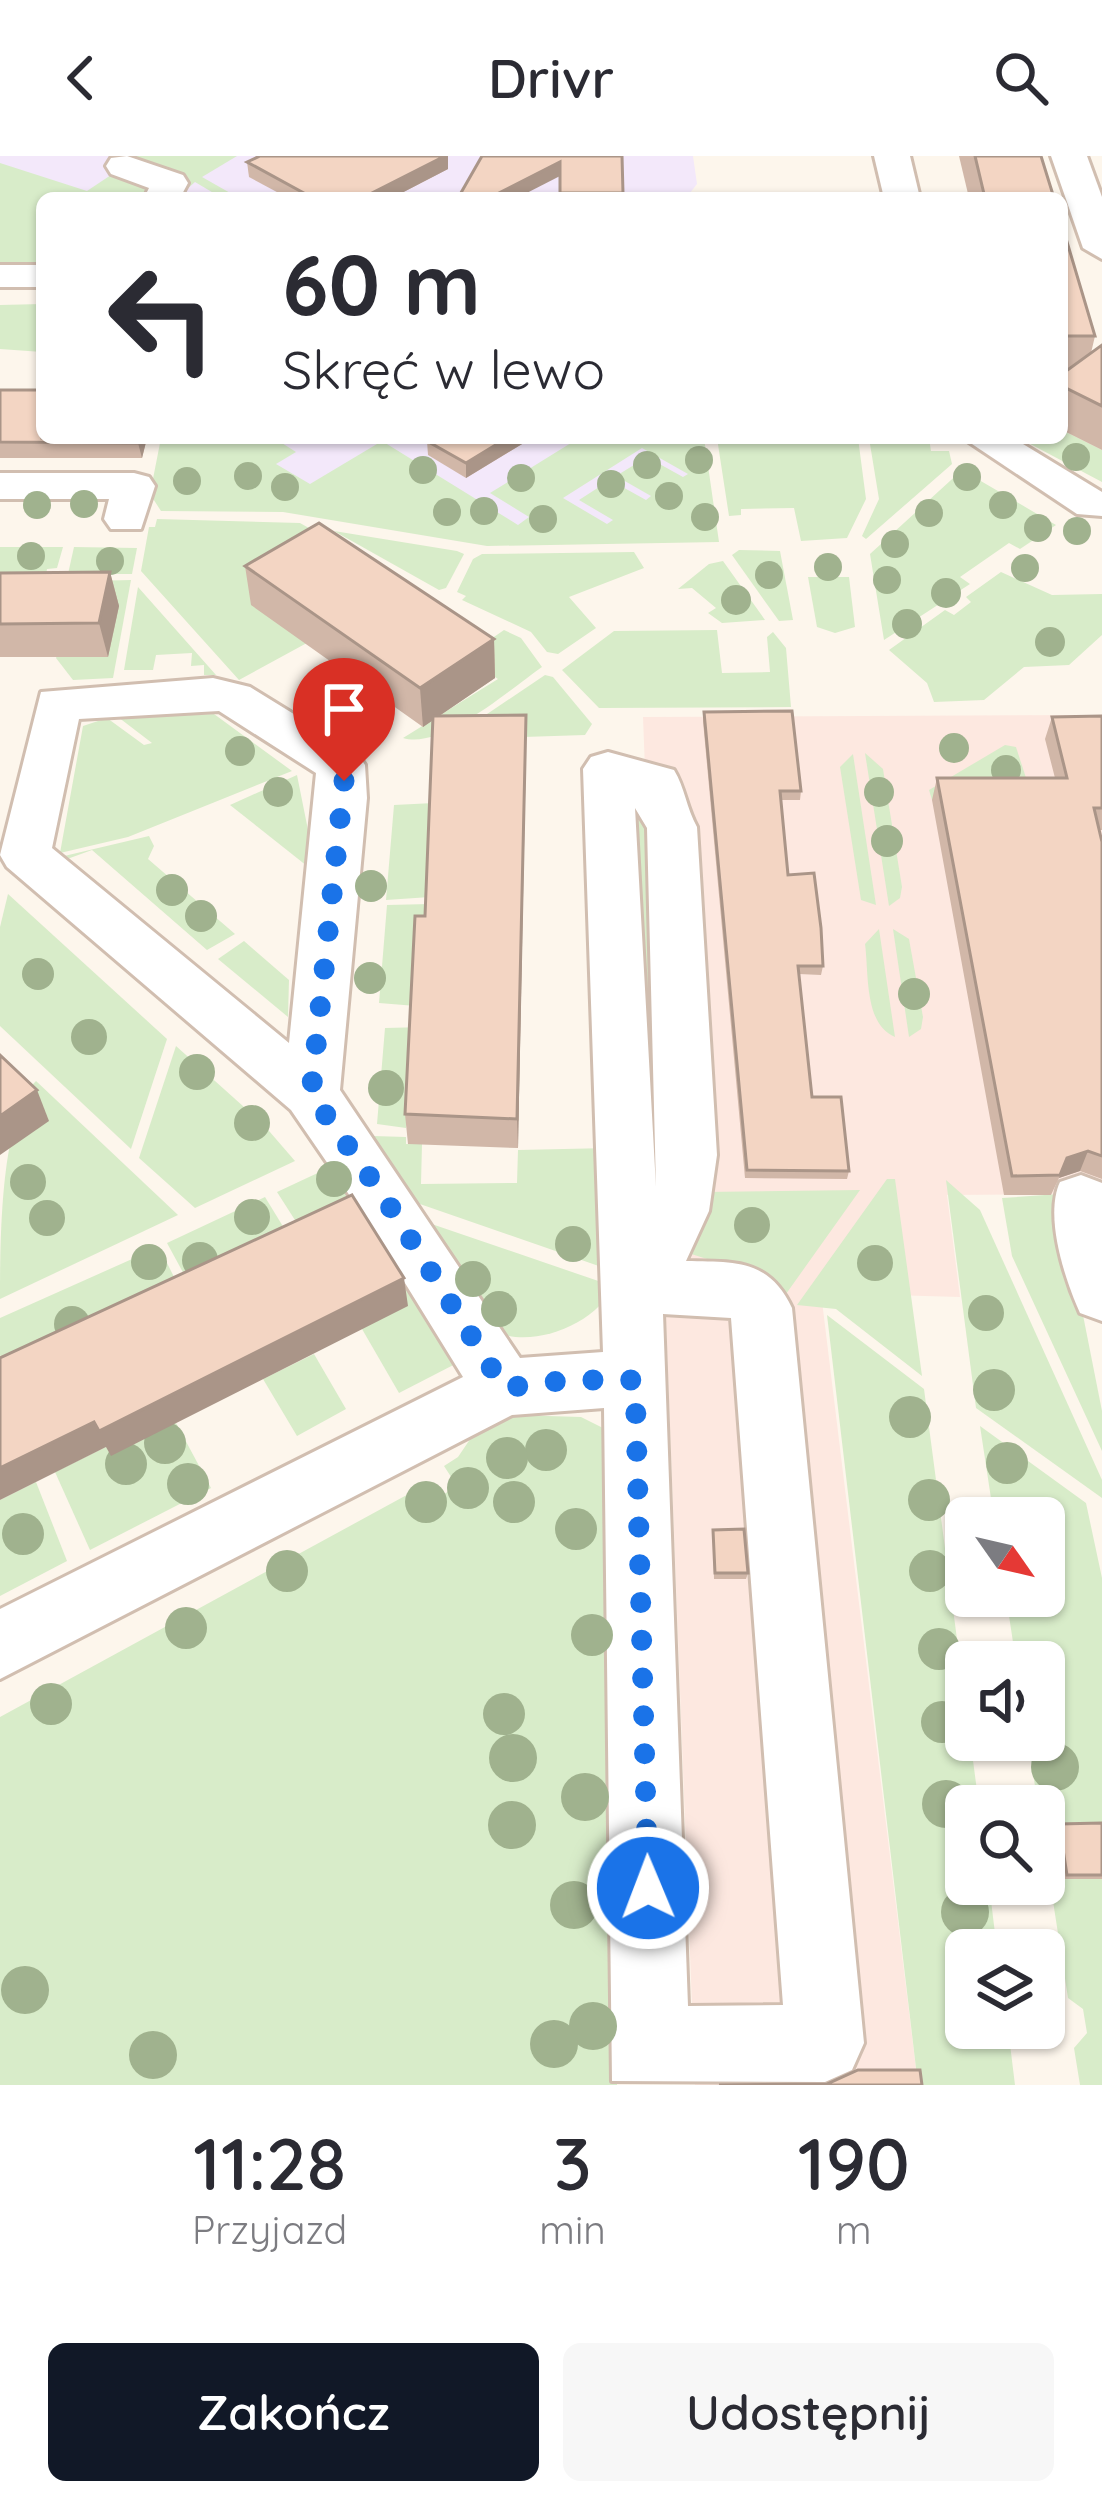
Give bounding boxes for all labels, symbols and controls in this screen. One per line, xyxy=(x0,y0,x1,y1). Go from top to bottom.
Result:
text: Drivr xyxy=(488,44,614,112)
icon: back xyxy=(48,45,114,111)
icon: search xyxy=(988,45,1054,111)
text: 60 m xyxy=(282,231,481,336)
icon: left xyxy=(84,240,240,396)
text: Skręć w lewo xyxy=(282,335,605,403)
pin xyxy=(293,658,395,781)
icon: arrive xyxy=(311,676,377,742)
north arrow xyxy=(945,1497,1065,1617)
map controls xyxy=(945,1497,1065,2049)
button: sound xyxy=(945,1641,1065,1761)
button: search xyxy=(945,1785,1065,1905)
position arrow xyxy=(585,1825,711,1951)
button: layers xyxy=(945,1929,1065,2049)
text: 11:28 xyxy=(193,2118,346,2208)
text: 3 xyxy=(553,2118,592,2208)
text: 190 xyxy=(798,2118,910,2208)
text: Przyjazd xyxy=(192,2205,347,2254)
text: min xyxy=(539,2205,606,2254)
text: m xyxy=(836,2205,872,2254)
button: Zakończ xyxy=(48,2343,539,2481)
button: Udostępnij xyxy=(563,2343,1054,2481)

